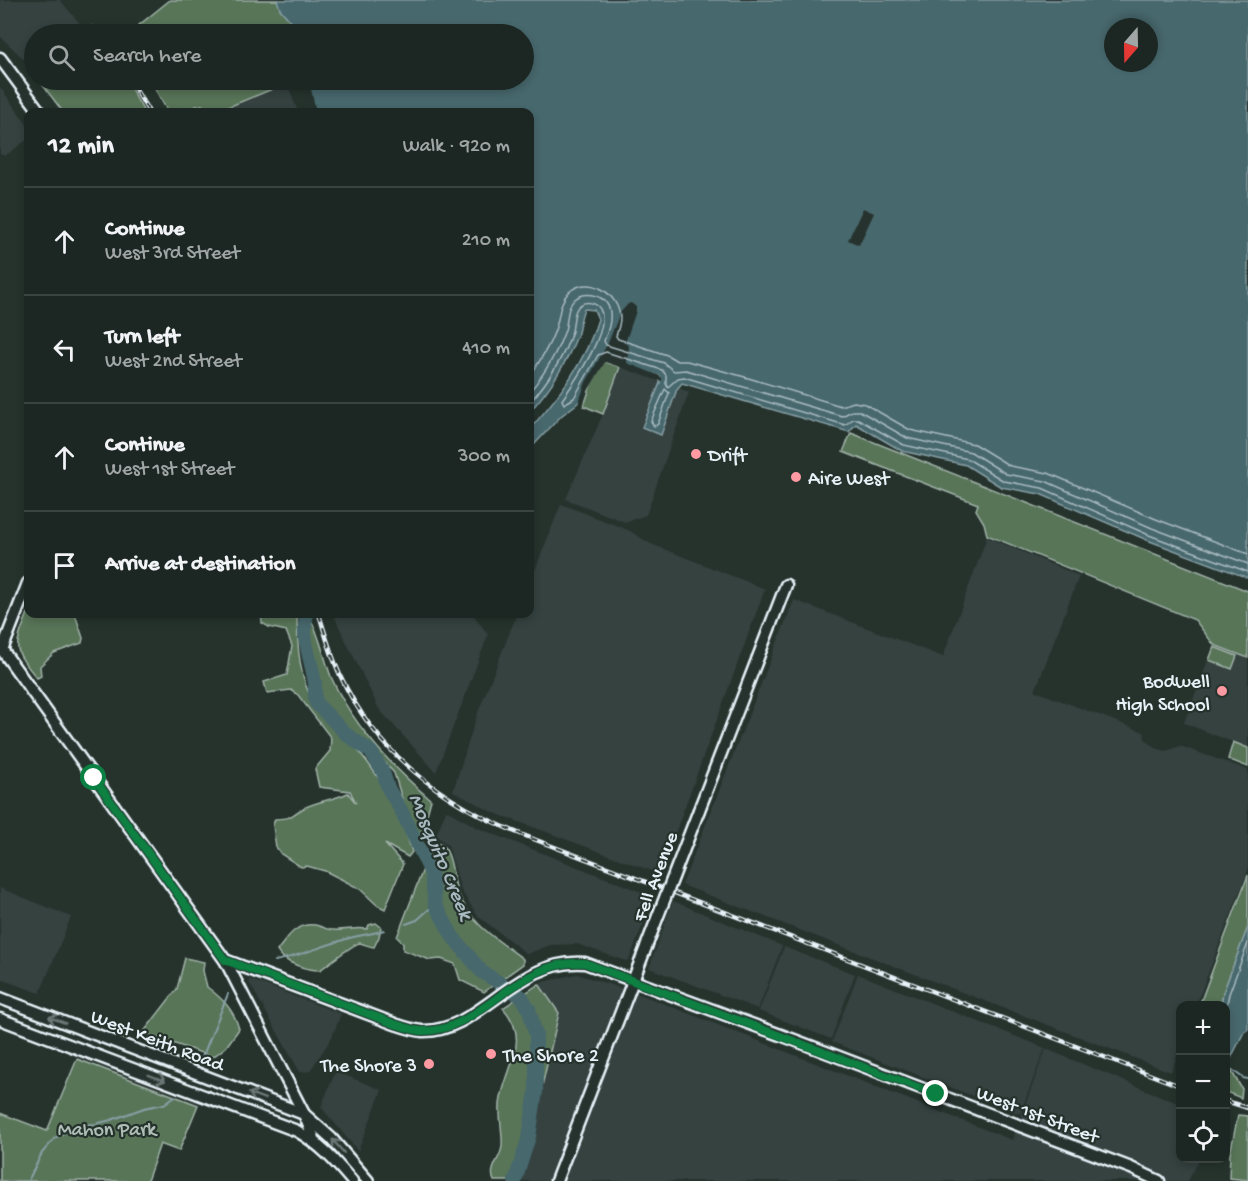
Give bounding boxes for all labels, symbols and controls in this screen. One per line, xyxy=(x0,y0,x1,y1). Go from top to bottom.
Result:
north arrow xyxy=(1104,18,1158,72)
search box xyxy=(24,24,534,90)
icon: search xyxy=(45,41,78,74)
text: Search here xyxy=(93,44,201,70)
text: 12 min xyxy=(48,132,114,163)
text: Walk · 920 m xyxy=(403,136,510,159)
text: Continue xyxy=(105,217,185,243)
icon: ahead xyxy=(48,225,81,258)
text: 210 m xyxy=(462,230,510,253)
text: West 3rd Street xyxy=(105,243,240,266)
text: Turn left xyxy=(105,325,179,351)
icon: left xyxy=(48,333,81,366)
text: 410 m xyxy=(462,338,510,361)
text: West 2nd Street xyxy=(105,351,242,374)
text: Continue xyxy=(105,433,185,459)
icon: ahead xyxy=(48,441,81,474)
text: 300 m xyxy=(458,446,510,469)
place label: Drift xyxy=(706,446,749,469)
marker: Drift xyxy=(689,447,703,461)
text: West 1st Street xyxy=(105,459,234,482)
place label: Aire West xyxy=(808,469,891,492)
marker: Aire West xyxy=(789,470,803,484)
icon: arrive xyxy=(48,549,81,582)
text: Arrive at destination xyxy=(105,552,295,578)
place label: Bodwell High School xyxy=(1115,672,1210,718)
marker: Bodwell High School xyxy=(1215,684,1229,698)
route start xyxy=(80,764,106,790)
water label: Mosquito Creek xyxy=(401,791,478,927)
street label: Fell Avenue xyxy=(629,829,685,926)
map controls xyxy=(1176,1001,1230,1163)
button: + xyxy=(1176,1001,1230,1055)
street label: West Keith Road xyxy=(87,1006,229,1079)
one-way arrow xyxy=(48,1014,67,1025)
place label: The Shore 2 xyxy=(502,1046,599,1069)
marker: The Shore 2 xyxy=(484,1047,498,1061)
button: − xyxy=(1176,1055,1230,1109)
place label: The Shore 3 xyxy=(320,1056,417,1079)
marker: The Shore 3 xyxy=(422,1057,436,1071)
one-way arrow xyxy=(148,1074,166,1085)
route end xyxy=(922,1080,948,1106)
street label: West 1st Street xyxy=(972,1082,1103,1151)
one-way arrow xyxy=(248,1090,267,1101)
button: locate xyxy=(1176,1109,1230,1163)
park label: Mahon Park xyxy=(58,1120,158,1143)
one-way arrow xyxy=(331,1138,344,1154)

